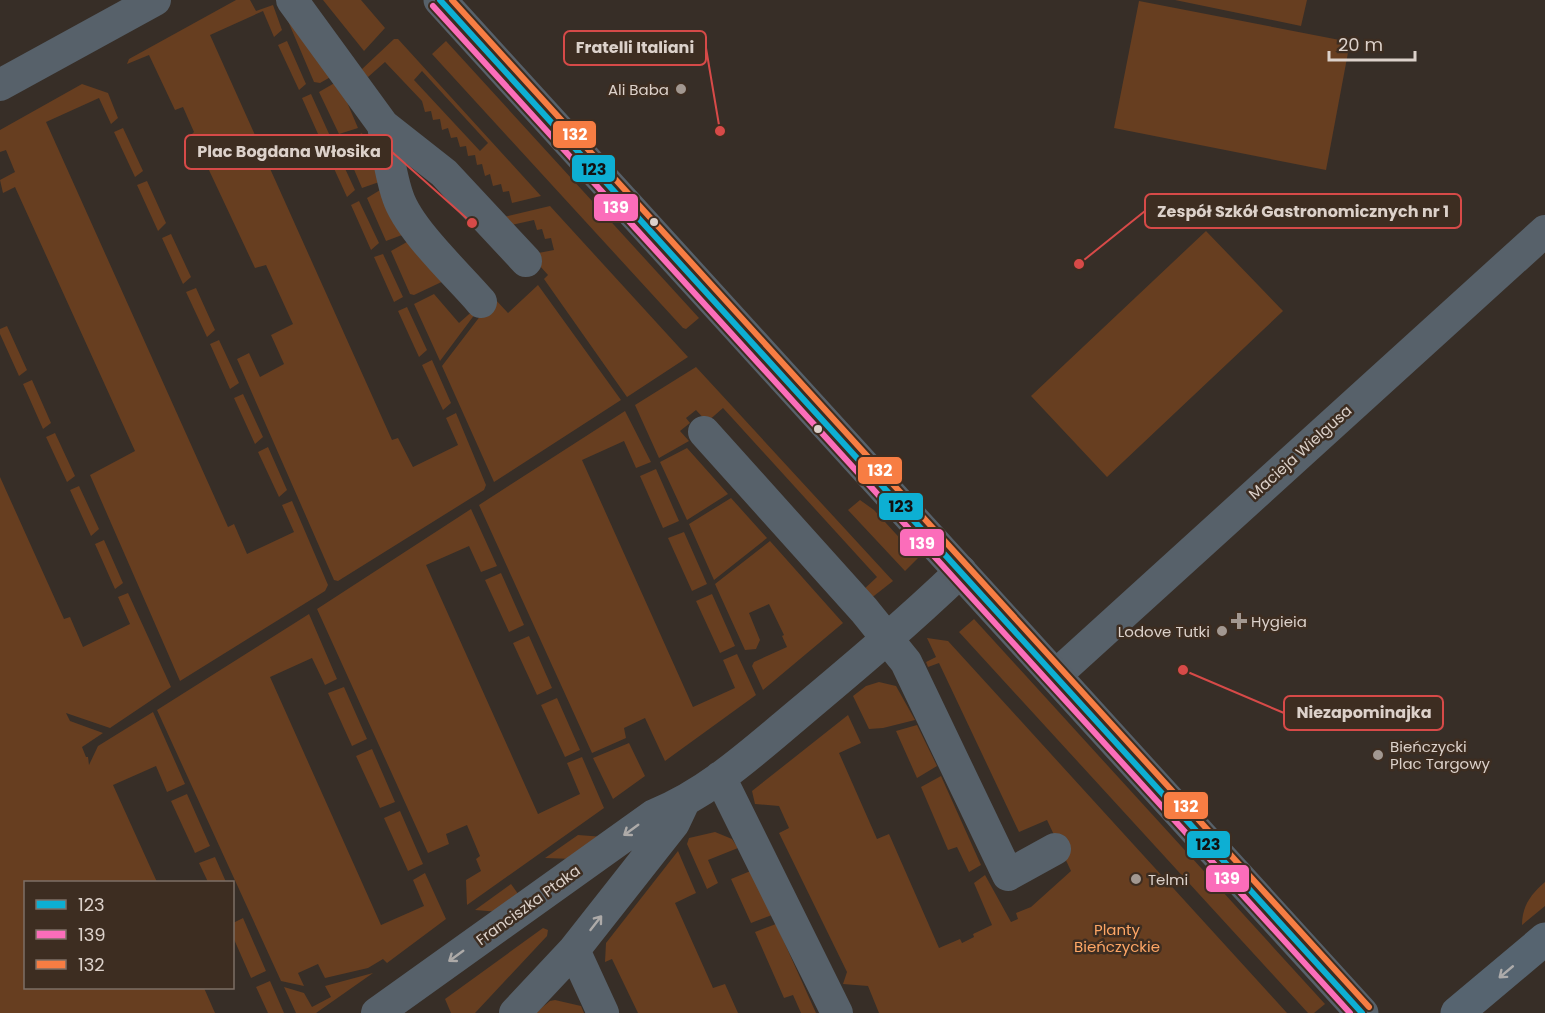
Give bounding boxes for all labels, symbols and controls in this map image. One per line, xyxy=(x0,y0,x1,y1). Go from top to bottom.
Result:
scale bar xyxy=(1329,24,1414,62)
callout: Fratelli Italiani xyxy=(564,31,706,65)
text: 20 m xyxy=(1338,32,1383,57)
text: Fratelli Italiani xyxy=(576,36,694,59)
place label: Ali Baba xyxy=(608,79,669,100)
marker: Ali Baba xyxy=(674,82,688,96)
line badge: 132 xyxy=(552,120,597,149)
text: 132 xyxy=(563,123,587,146)
callout: Plac Bogdana Włosika xyxy=(185,135,392,169)
text: Plac Bogdana Włosika xyxy=(197,140,381,163)
line badge: 123 xyxy=(571,154,616,183)
text: 123 xyxy=(582,158,606,181)
line badge: 139 xyxy=(593,193,639,222)
callout: Zespół Szkół Gastronomicznych nr 1 xyxy=(1145,194,1461,228)
text: 139 xyxy=(603,196,629,219)
text: Zespół Szkół Gastronomicznych nr 1 xyxy=(1157,200,1449,223)
unlabelled marker xyxy=(648,216,660,228)
street label: Macieja Wielgusa xyxy=(1244,400,1356,504)
unlabelled marker xyxy=(812,423,824,435)
line badge: 132 xyxy=(857,456,903,485)
text: 132 xyxy=(868,459,892,482)
line badge: 123 xyxy=(878,492,924,521)
text: 123 xyxy=(889,495,913,518)
line badge: 139 xyxy=(899,528,945,557)
text: 139 xyxy=(909,532,935,555)
place label: Hygieia xyxy=(1251,611,1307,632)
marker: Hygieia xyxy=(1232,614,1246,628)
place label: Lodove Tutki xyxy=(1118,621,1210,642)
marker: Lodove Tutki xyxy=(1215,624,1229,638)
callout: Niezapominajka xyxy=(1284,696,1443,730)
text: Niezapominajka xyxy=(1296,701,1432,724)
place label: Bieńczycki Plac Targowy xyxy=(1390,736,1491,774)
marker: Bieńczycki Plac Targowy xyxy=(1371,748,1385,762)
line badge: 132 xyxy=(1163,791,1209,820)
text: 132 xyxy=(1174,795,1198,818)
one-way arrow xyxy=(624,824,640,837)
line badge: 123 xyxy=(1186,830,1231,859)
text: 123 xyxy=(1196,833,1220,856)
street label: Franciszka Ptaka xyxy=(472,860,584,950)
line badge: 139 xyxy=(1205,864,1250,893)
text: 139 xyxy=(1214,867,1240,890)
place label: Telmi xyxy=(1148,869,1188,890)
marker: Telmi xyxy=(1129,872,1143,886)
legend xyxy=(24,881,234,989)
text: 123 xyxy=(78,892,105,917)
one-way arrow xyxy=(590,915,603,931)
park label: Planty Bieńczyckie xyxy=(1074,919,1160,957)
text: 139 xyxy=(78,922,106,947)
one-way arrow xyxy=(448,950,464,962)
text: 132 xyxy=(78,952,105,977)
one-way arrow xyxy=(1499,965,1514,979)

